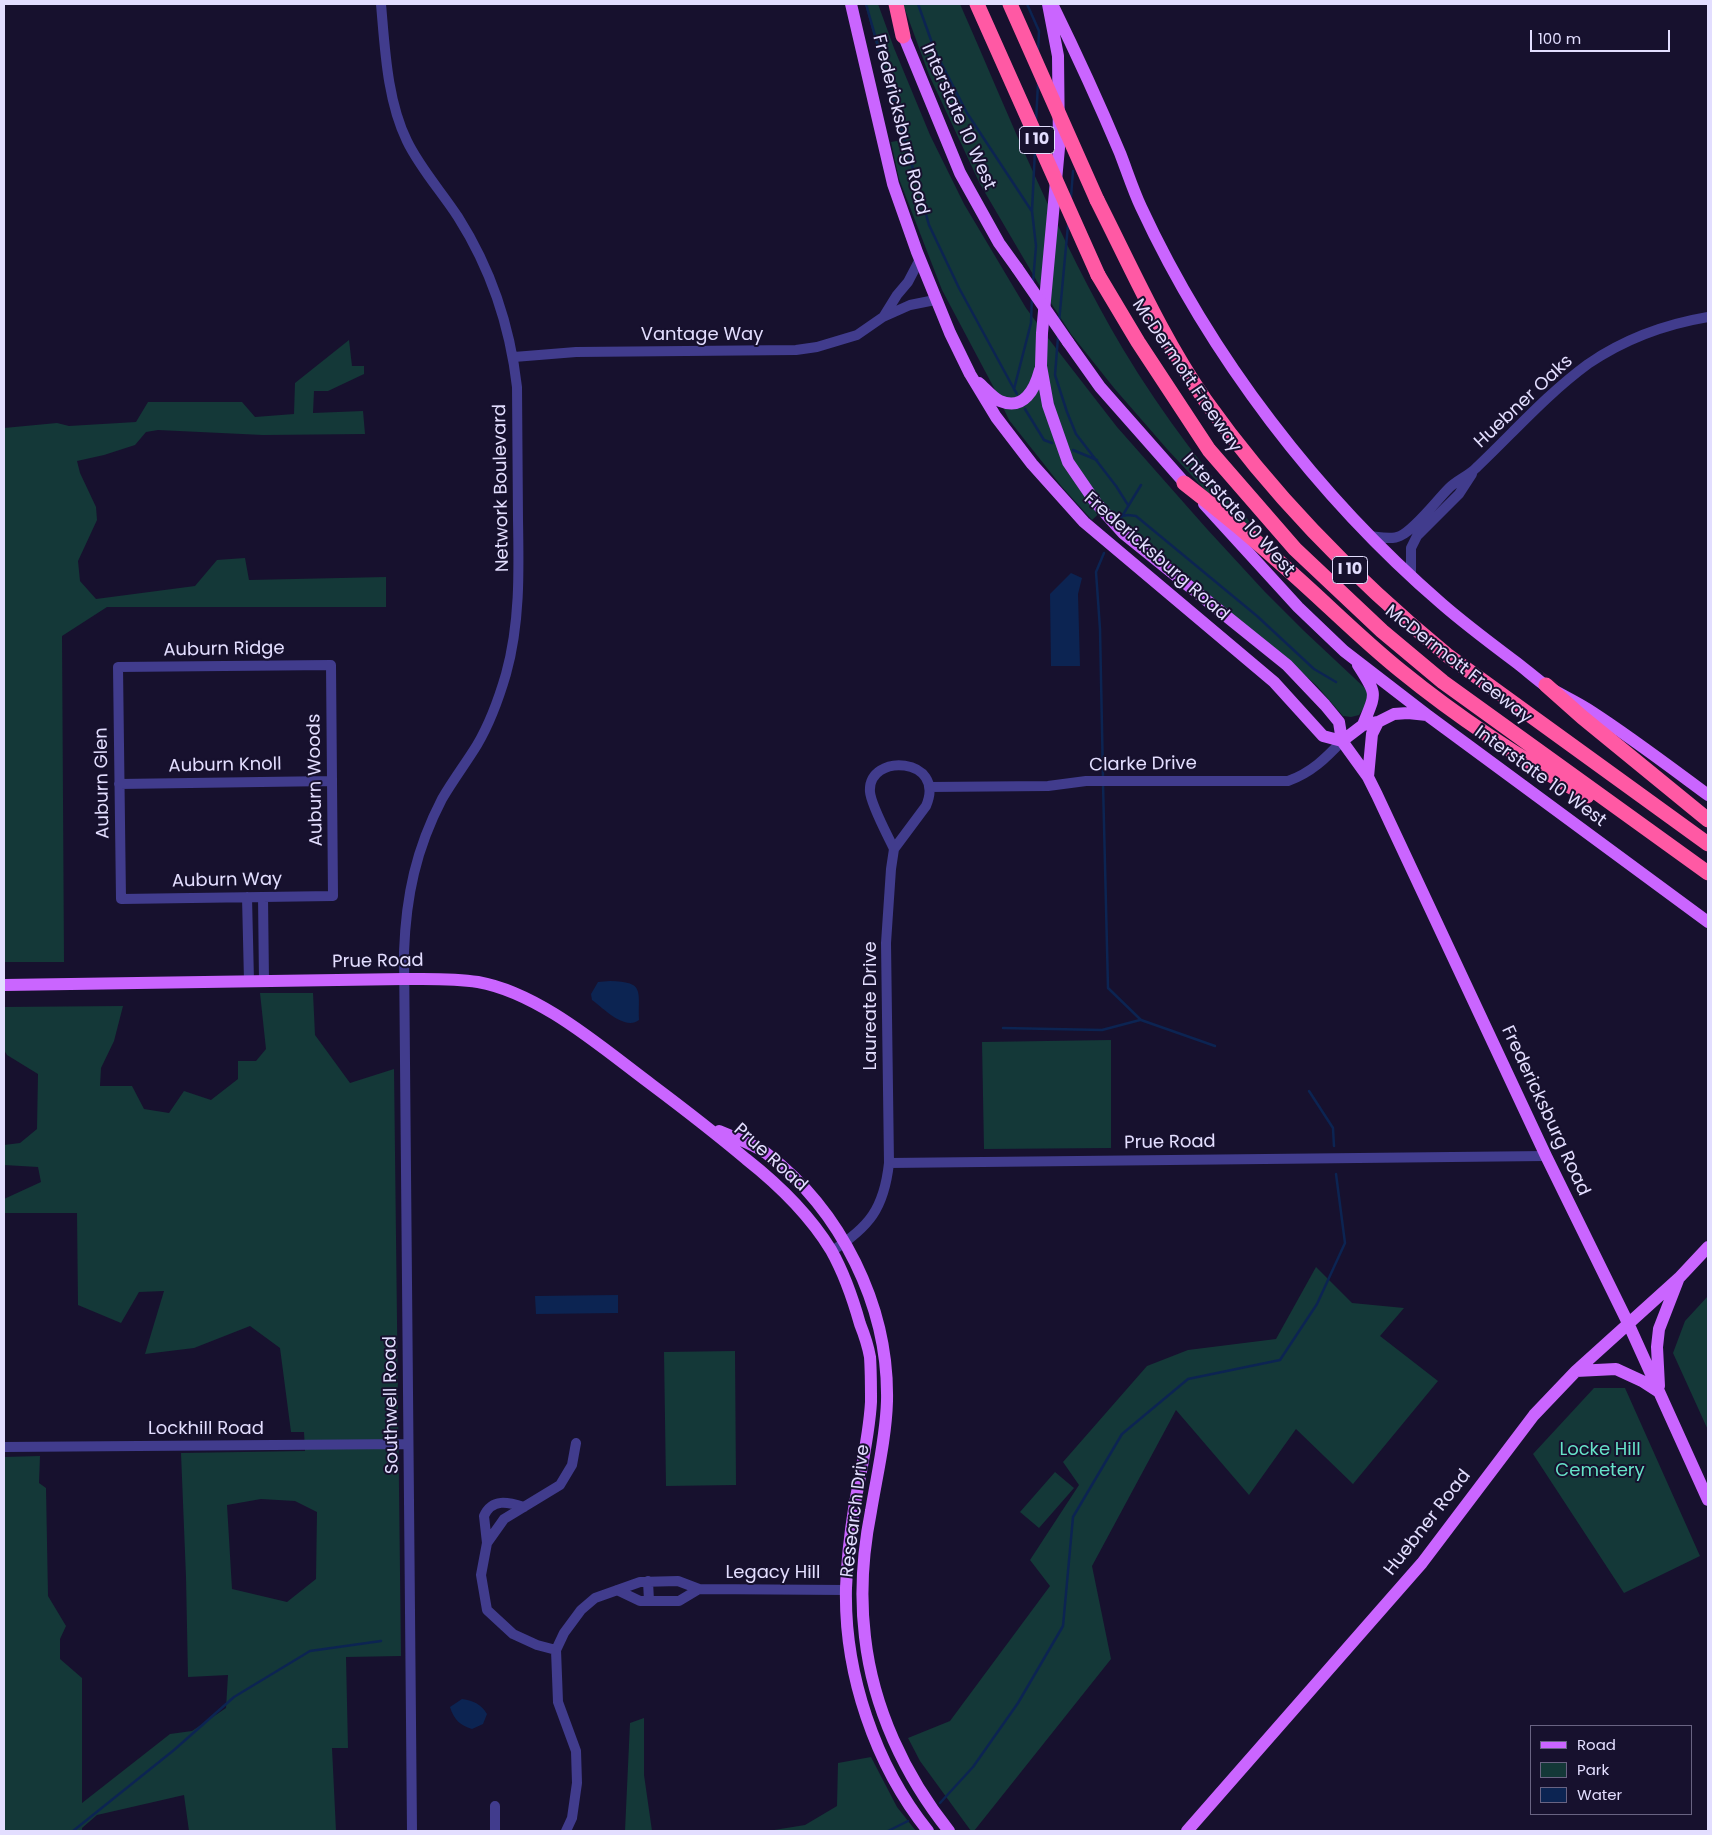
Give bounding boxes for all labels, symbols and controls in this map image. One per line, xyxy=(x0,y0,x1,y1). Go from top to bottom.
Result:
scale bar xyxy=(1532,20,1672,52)
text: 100 m xyxy=(1538,28,1581,49)
street label: Fredericksburg Road xyxy=(867,33,933,217)
street label: Interstate 10 West xyxy=(916,41,1000,193)
road number: I 10 xyxy=(1020,126,1054,154)
street label: McDermott Freeway xyxy=(1127,295,1245,457)
street label: Vantage Way xyxy=(641,324,763,346)
street label: Huebner Oaks xyxy=(1470,351,1578,453)
street label: Network Boulevard xyxy=(490,404,514,572)
street label: Interstate 10 West xyxy=(1177,449,1299,581)
street label: Fredericksburg Road xyxy=(1079,488,1233,626)
road number: I 10 xyxy=(1332,556,1368,584)
street label: McDermott Freeway xyxy=(1380,601,1536,729)
street label: Auburn Ridge xyxy=(163,638,285,662)
street label: Auburn Woods xyxy=(304,714,328,846)
street label: Interstate 10 West xyxy=(1470,722,1610,832)
street label: Auburn Glen xyxy=(91,727,115,839)
street label: Clarke Drive xyxy=(1089,753,1197,777)
street label: Auburn Knoll xyxy=(168,754,282,778)
street label: Auburn Way xyxy=(172,869,282,893)
street label: Laureate Drive xyxy=(860,941,882,1071)
street label: Prue Road xyxy=(332,950,424,974)
street label: Fredericksburg Road xyxy=(1496,1023,1594,1199)
street label: Prue Road xyxy=(729,1119,811,1197)
street label: Prue Road xyxy=(1124,1131,1216,1155)
street label: Southwell Road xyxy=(380,1336,404,1474)
street label: Lockhill Road xyxy=(148,1418,264,1440)
park label: Locke Hill Cemetery xyxy=(1555,1439,1645,1482)
street label: Research Drive xyxy=(837,1443,875,1579)
street label: Huebner Road xyxy=(1380,1466,1476,1580)
street label: Legacy Hill xyxy=(726,1562,820,1584)
legend xyxy=(1530,1725,1692,1815)
text: Road xyxy=(1577,1734,1616,1755)
text: Park xyxy=(1577,1759,1609,1780)
text: Water xyxy=(1577,1784,1622,1805)

